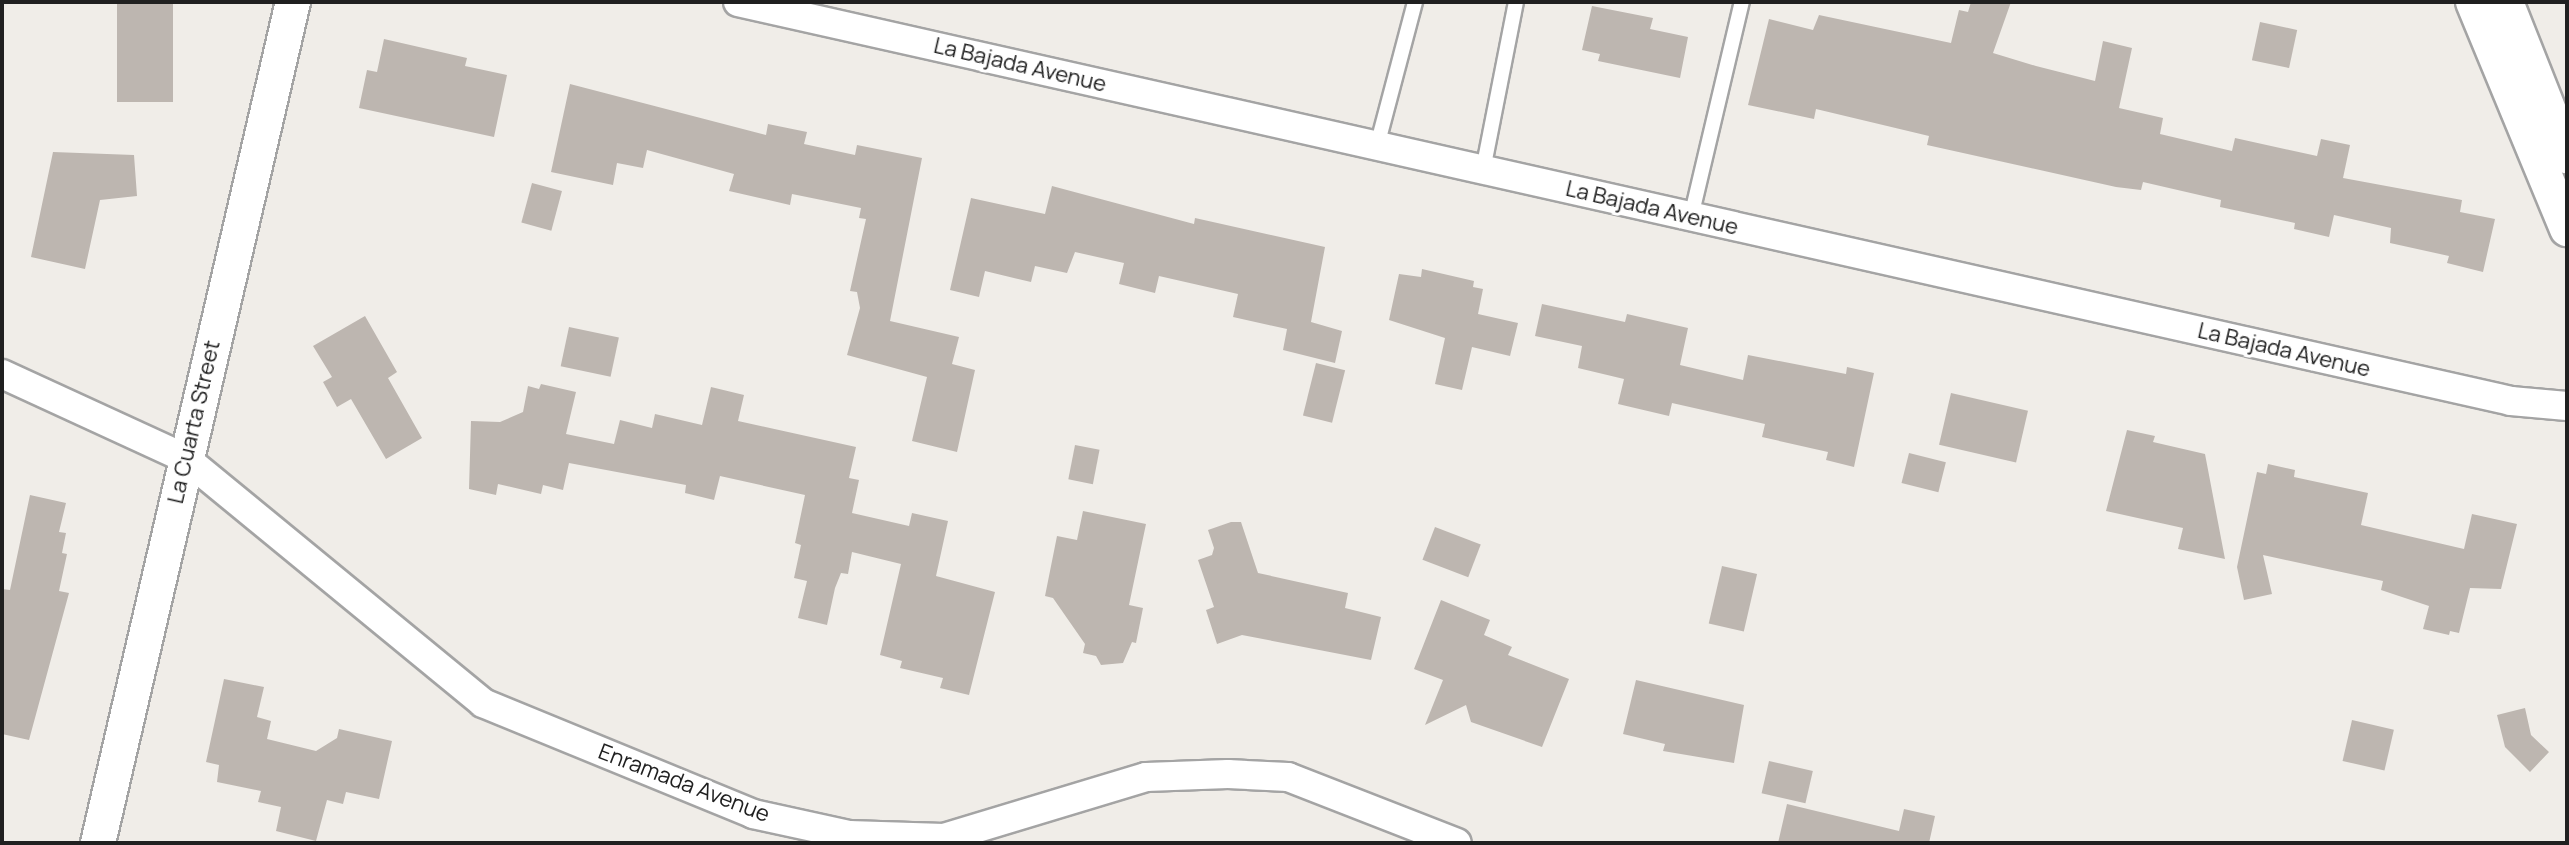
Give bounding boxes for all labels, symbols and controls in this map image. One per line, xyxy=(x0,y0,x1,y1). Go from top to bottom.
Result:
street label: La Bajada Avenue xyxy=(931,32,1109,98)
street label: La Bajada Avenue xyxy=(1563,175,1741,241)
street label: La Bajada Avenue xyxy=(2195,317,2373,383)
street label: La Cuarta Street xyxy=(162,338,226,506)
street label: Enramada Avenue xyxy=(595,738,773,828)

